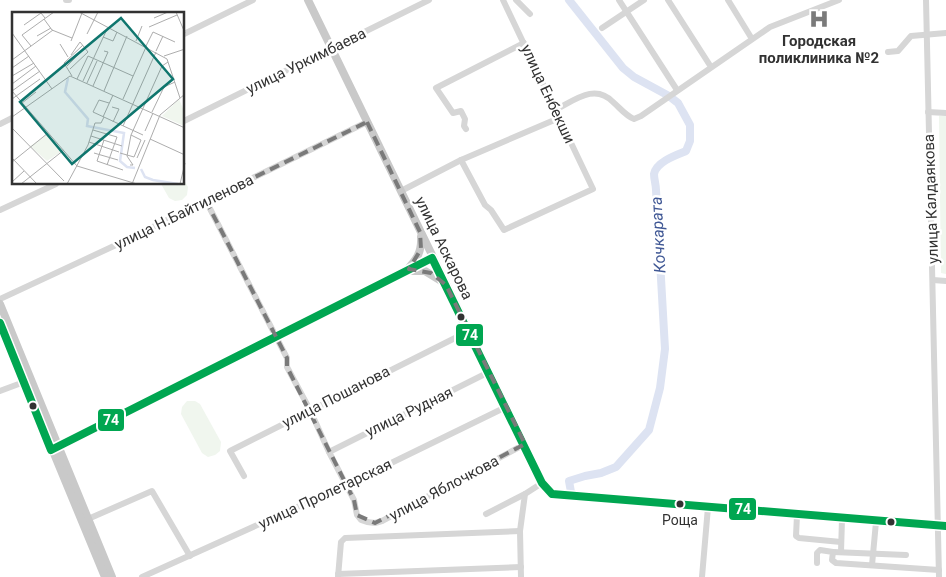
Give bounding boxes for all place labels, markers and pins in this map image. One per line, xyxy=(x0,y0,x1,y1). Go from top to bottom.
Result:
hospital icon: Городская поликлиника №2 xyxy=(808,8,830,30)
place label: Городская поликлиника №2 xyxy=(759,32,880,67)
unlabelled marker xyxy=(456,312,466,322)
unlabelled marker xyxy=(28,401,38,411)
marker: Роща xyxy=(675,499,685,509)
place label: Роща xyxy=(662,512,698,528)
unlabelled marker xyxy=(886,517,896,527)

